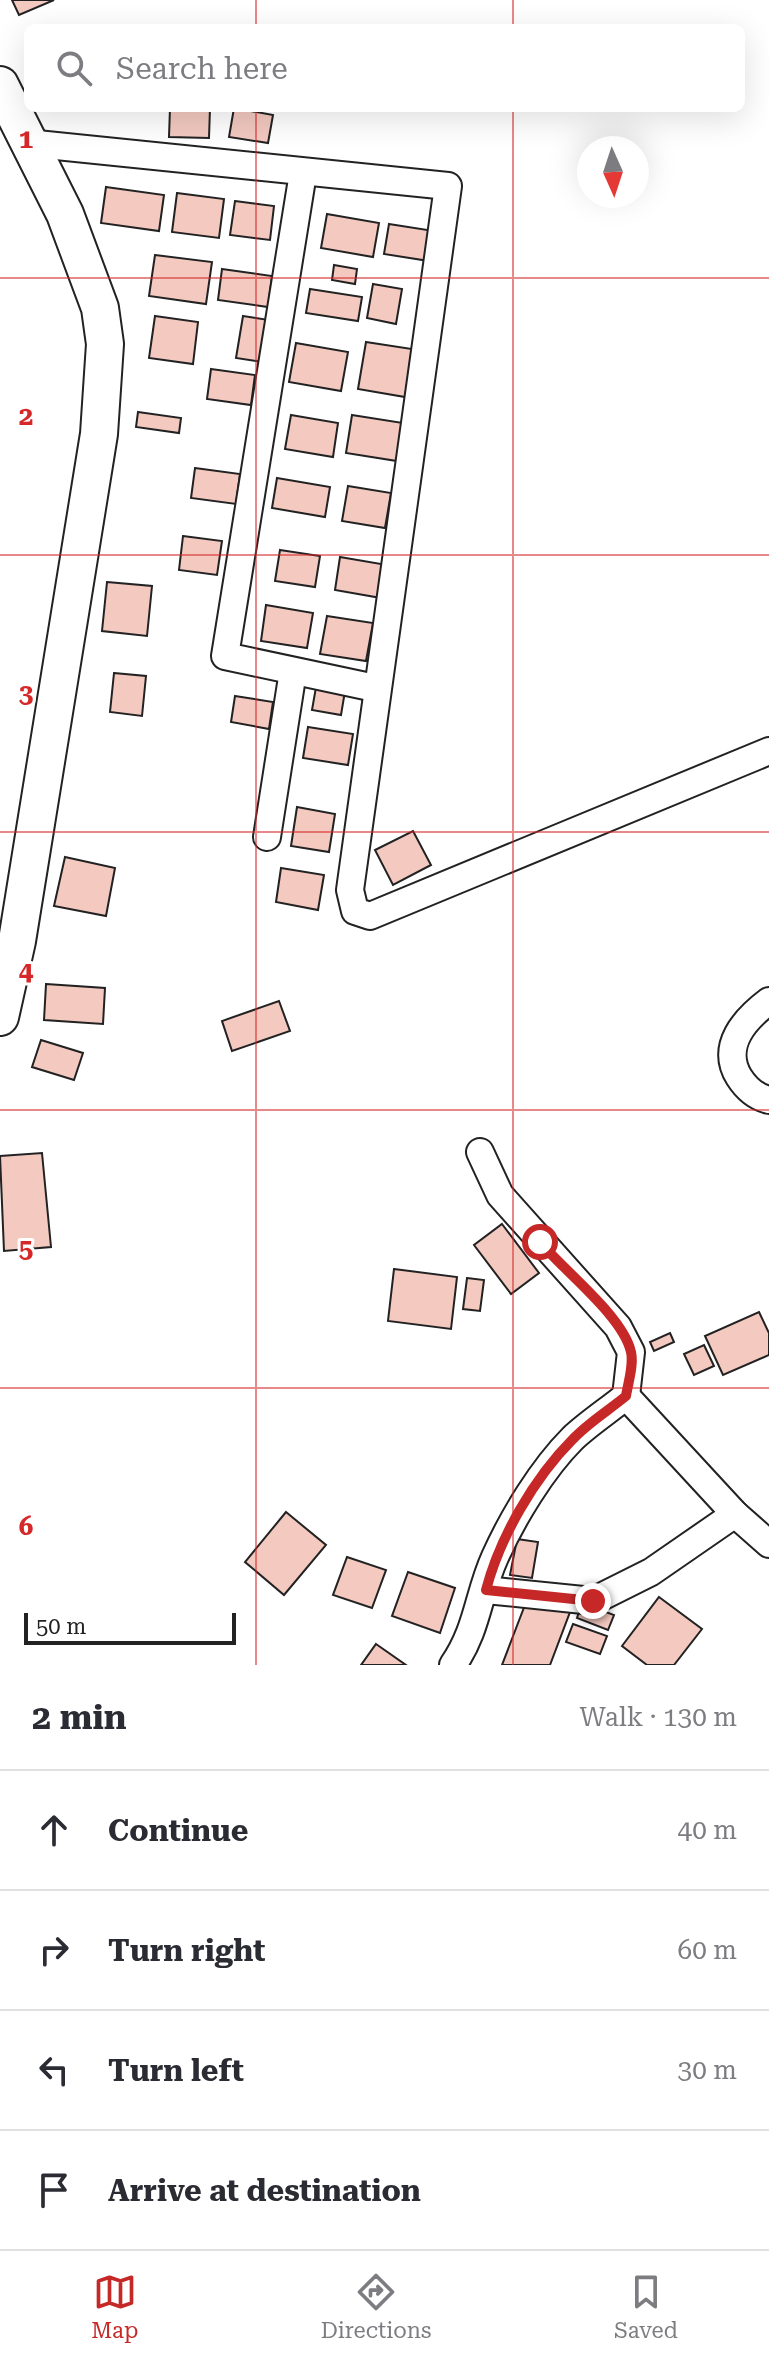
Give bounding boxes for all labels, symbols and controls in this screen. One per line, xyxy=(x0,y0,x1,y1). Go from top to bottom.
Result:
search box xyxy=(24,24,745,112)
icon: search xyxy=(52,46,96,90)
text: Search here xyxy=(116,51,288,86)
text: 1 xyxy=(19,124,33,154)
north arrow xyxy=(577,136,649,208)
text: 2 xyxy=(19,401,33,431)
text: 3 xyxy=(19,679,33,709)
text: 4 xyxy=(19,956,34,986)
route start xyxy=(522,1224,558,1260)
text: 5 xyxy=(19,1234,33,1264)
text: 6 xyxy=(19,1511,33,1541)
route end xyxy=(575,1583,611,1619)
scale bar xyxy=(24,1609,236,1645)
text: 50 m xyxy=(36,1614,86,1639)
text: 2 min xyxy=(32,1697,127,1737)
text: Walk · 130 m xyxy=(579,1702,737,1732)
icon: ahead xyxy=(32,1808,76,1852)
text: Continue xyxy=(108,1813,248,1848)
text: 40 m xyxy=(678,1815,737,1845)
icon: right xyxy=(32,1928,76,1972)
text: Turn right xyxy=(108,1933,265,1968)
text: 60 m xyxy=(678,1935,737,1965)
icon: left xyxy=(32,2048,76,2092)
text: Turn left xyxy=(108,2053,244,2088)
text: 30 m xyxy=(678,2055,737,2085)
icon: arrive xyxy=(32,2168,76,2212)
text: Arrive at destination xyxy=(108,2173,421,2208)
tab: Map xyxy=(91,2270,138,2343)
tab: Directions xyxy=(321,2270,431,2343)
tab: Saved xyxy=(614,2270,678,2343)

